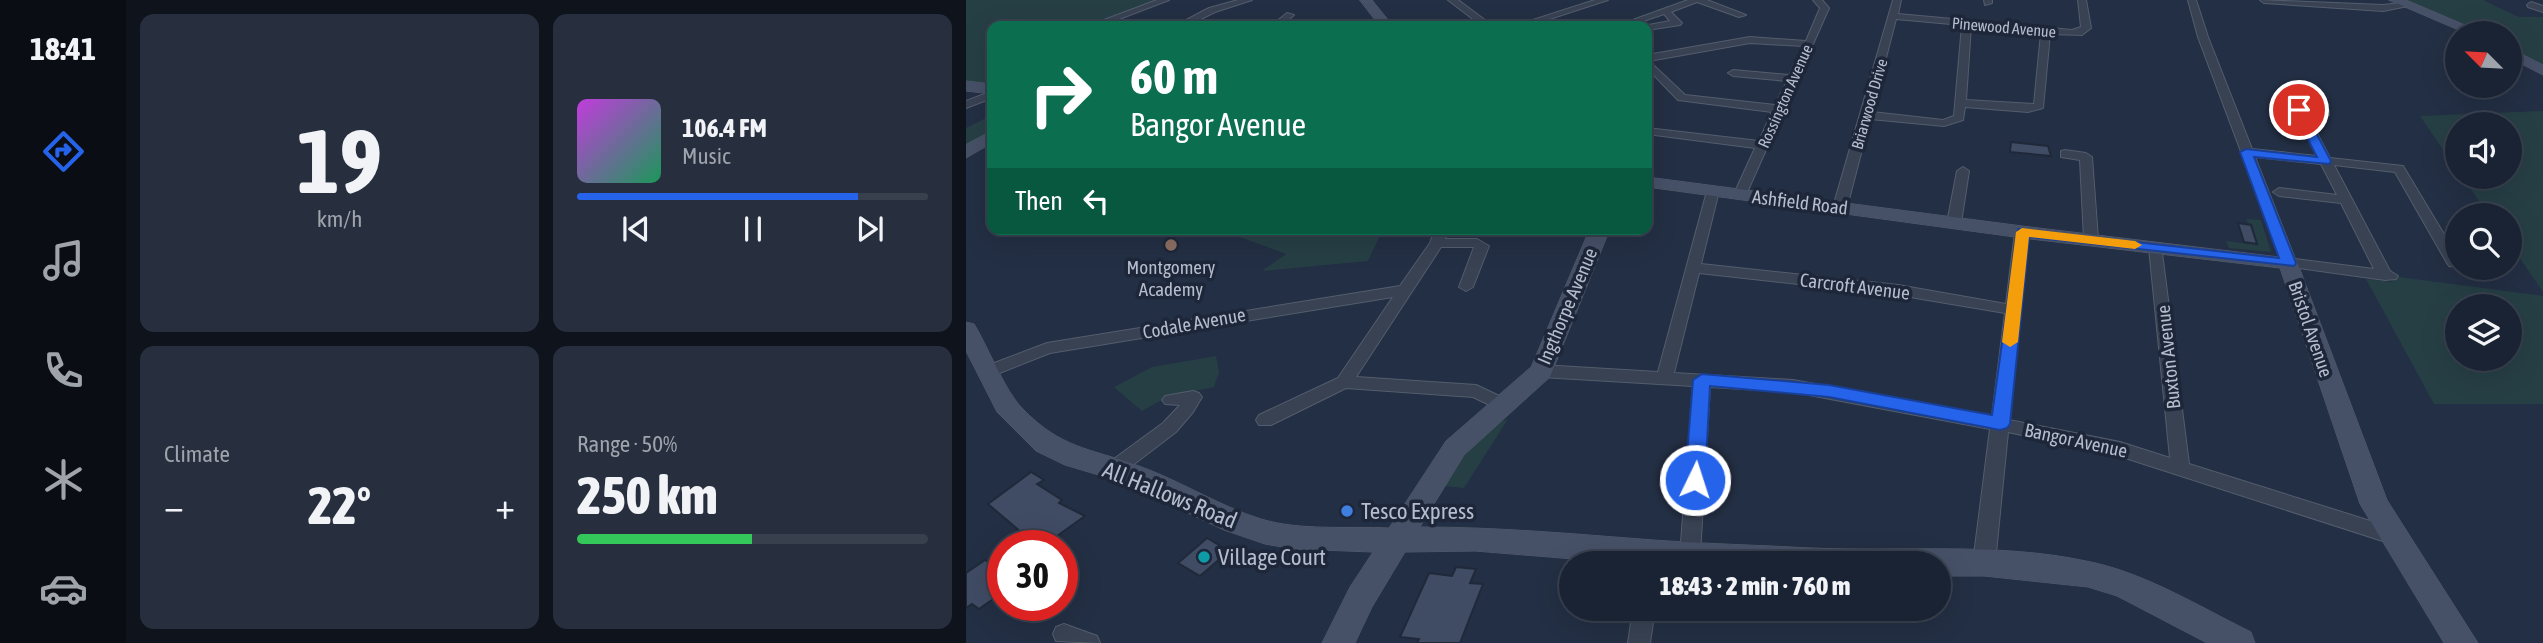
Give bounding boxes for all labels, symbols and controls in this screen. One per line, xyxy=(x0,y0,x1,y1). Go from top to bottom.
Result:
street label: Pinewood Avenue xyxy=(1951,13,2057,41)
north arrow xyxy=(2445,21,2522,98)
map controls xyxy=(2445,21,2522,371)
text: 18:41 xyxy=(30,30,96,67)
street label: Rossington Avenue xyxy=(1754,41,1817,151)
text: 60 m xyxy=(1130,48,1218,104)
icon: right xyxy=(1015,49,1106,140)
street label: Briarwood Drive xyxy=(1847,57,1891,151)
pin xyxy=(2269,80,2329,140)
icon: arrive xyxy=(2280,91,2318,129)
text: Bangor Avenue xyxy=(1130,106,1306,143)
text: 19 xyxy=(297,108,382,212)
button: sound xyxy=(2445,112,2522,189)
text: 106.4 FM xyxy=(682,113,767,143)
icon: directions xyxy=(39,127,88,176)
text: Music xyxy=(682,143,730,169)
icon: left xyxy=(1077,182,1115,220)
street label: Ashfield Road xyxy=(1751,185,1849,219)
text: Then xyxy=(1015,186,1063,216)
button: search xyxy=(2445,203,2522,280)
text: km/h xyxy=(317,206,362,232)
icon: previous xyxy=(617,210,655,248)
icon: pause xyxy=(734,210,772,248)
icon: next xyxy=(851,210,889,248)
icon: music xyxy=(39,236,88,285)
marker: Montgomery Academy xyxy=(1163,237,1179,253)
street label: Ingthorpe Avenue xyxy=(1533,245,1601,367)
place label: Montgomery Academy xyxy=(1127,256,1216,300)
street label: Carcroft Avenue xyxy=(1799,268,1911,304)
street label: Bristol Avenue xyxy=(2284,278,2338,380)
button: layers xyxy=(2445,294,2522,371)
street label: Codale Avenue xyxy=(1141,303,1247,343)
street label: Buxton Avenue xyxy=(2152,304,2184,410)
icon: phone xyxy=(39,346,88,395)
street label: Bangor Avenue xyxy=(2023,418,2129,462)
text: Range · 50% xyxy=(577,431,677,457)
text: Climate xyxy=(164,441,230,467)
position arrow xyxy=(1658,443,1732,517)
icon: climate xyxy=(39,455,88,504)
street label: All Hallows Road xyxy=(1099,456,1241,534)
text: 250 km xyxy=(577,465,718,525)
text: 22° xyxy=(308,475,371,535)
text: − xyxy=(164,484,184,527)
text: + xyxy=(495,484,515,527)
place label: Tesco Express xyxy=(1361,498,1474,524)
marker: Tesco Express xyxy=(1339,503,1355,519)
speed limit sign: 30 xyxy=(987,530,1078,621)
place label: Village Court xyxy=(1218,544,1326,570)
marker: Village Court xyxy=(1196,549,1212,565)
icon: car xyxy=(39,564,88,613)
text: 18:43 · 2 min · 760 m xyxy=(1660,571,1850,601)

